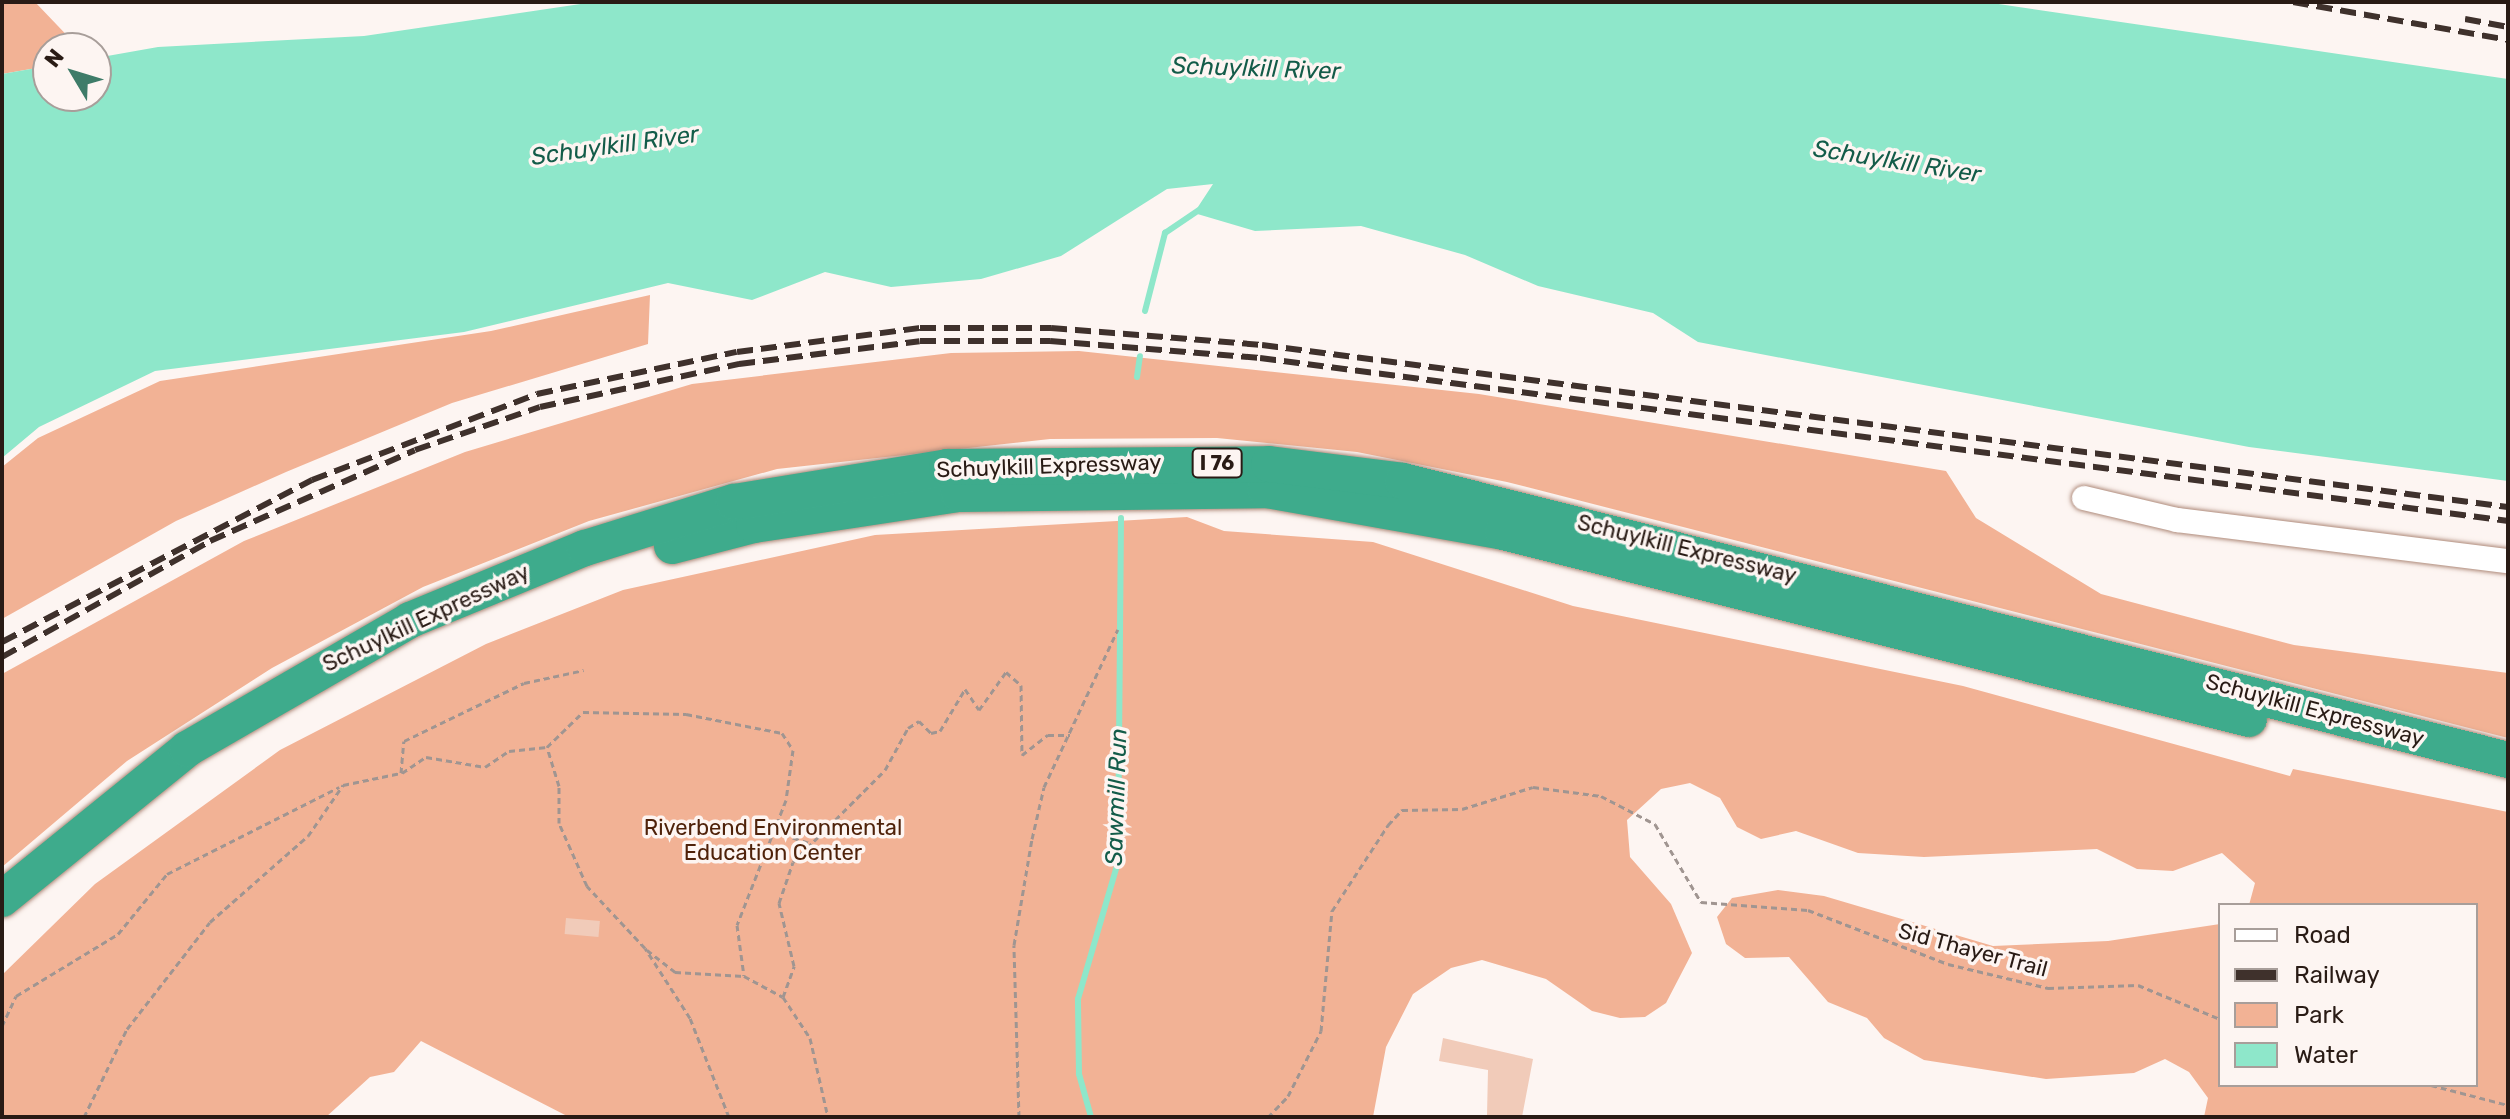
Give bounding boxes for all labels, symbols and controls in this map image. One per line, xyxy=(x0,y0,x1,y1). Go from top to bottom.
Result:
north arrow xyxy=(32,32,112,112)
text: N xyxy=(39,44,70,73)
water label: Schuylkill River xyxy=(1171,52,1341,86)
water label: Schuylkill River xyxy=(529,120,701,172)
water label: Schuylkill River xyxy=(1811,135,1983,189)
road number: I 76 xyxy=(1191,447,1243,479)
street label: Schuylkill Expressway xyxy=(936,449,1162,483)
street label: Schuylkill Expressway xyxy=(1575,509,1799,589)
street label: Schuylkill Expressway xyxy=(318,558,534,678)
street label: Schuylkill Expressway xyxy=(2203,668,2427,752)
water label: Sawmill Run xyxy=(1100,728,1134,866)
park label: Riverbend Environmental Education Center xyxy=(644,814,902,866)
legend xyxy=(2218,903,2478,1087)
street label: Sid Thayer Trail xyxy=(1895,917,2051,983)
text: Road xyxy=(2294,921,2351,949)
text: Railway xyxy=(2294,961,2380,989)
text: Park xyxy=(2294,1001,2344,1029)
text: Water xyxy=(2294,1041,2358,1069)

